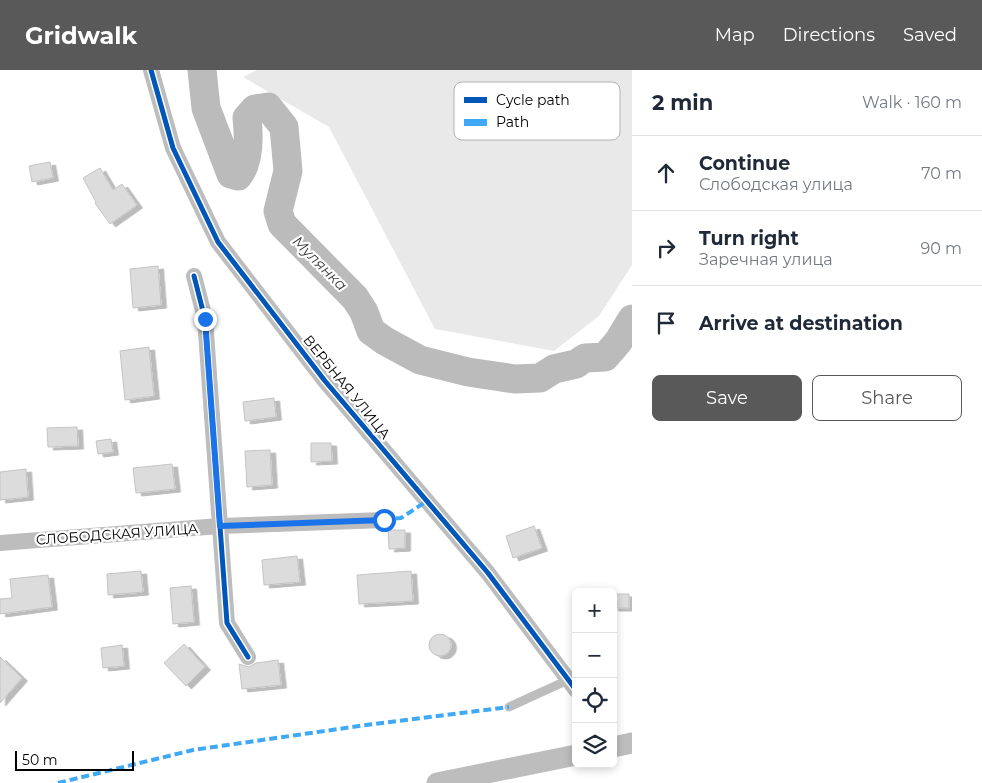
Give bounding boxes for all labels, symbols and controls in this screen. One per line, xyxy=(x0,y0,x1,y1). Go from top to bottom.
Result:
text: Gridwalk xyxy=(25,21,137,50)
text: Map xyxy=(715,24,755,46)
text: Directions xyxy=(783,24,875,46)
text: Saved xyxy=(903,24,957,46)
legend xyxy=(454,82,620,140)
text: 2 min xyxy=(652,90,713,115)
text: Cycle path xyxy=(496,91,570,109)
text: Walk · 160 m xyxy=(862,93,962,112)
text: Path xyxy=(496,113,529,131)
text: Continue xyxy=(699,152,790,175)
icon: ahead xyxy=(652,159,680,187)
text: 70 m xyxy=(921,164,962,183)
text: Слободская улица xyxy=(699,175,853,194)
text: Turn right xyxy=(699,227,799,250)
water label: Мулянка xyxy=(289,232,351,294)
icon: right xyxy=(652,234,680,262)
text: 90 m xyxy=(920,239,962,258)
text: Заречная улица xyxy=(699,250,833,269)
route end xyxy=(194,308,217,331)
icon: arrive xyxy=(652,309,680,337)
text: Arrive at destination xyxy=(699,312,903,335)
street label: ВЕРБНАЯ УЛИЦА xyxy=(299,331,395,443)
button: Save xyxy=(652,375,802,421)
button: Share xyxy=(812,375,962,421)
route start xyxy=(373,509,396,532)
street label: СЛОБОДСКАЯ УЛИЦА xyxy=(35,519,199,549)
map controls xyxy=(572,588,617,768)
button: + xyxy=(572,588,617,633)
button: − xyxy=(572,633,617,678)
button: locate xyxy=(572,678,617,723)
button: layers xyxy=(572,723,617,768)
scale bar xyxy=(15,748,134,771)
text: 50 m xyxy=(22,751,58,769)

